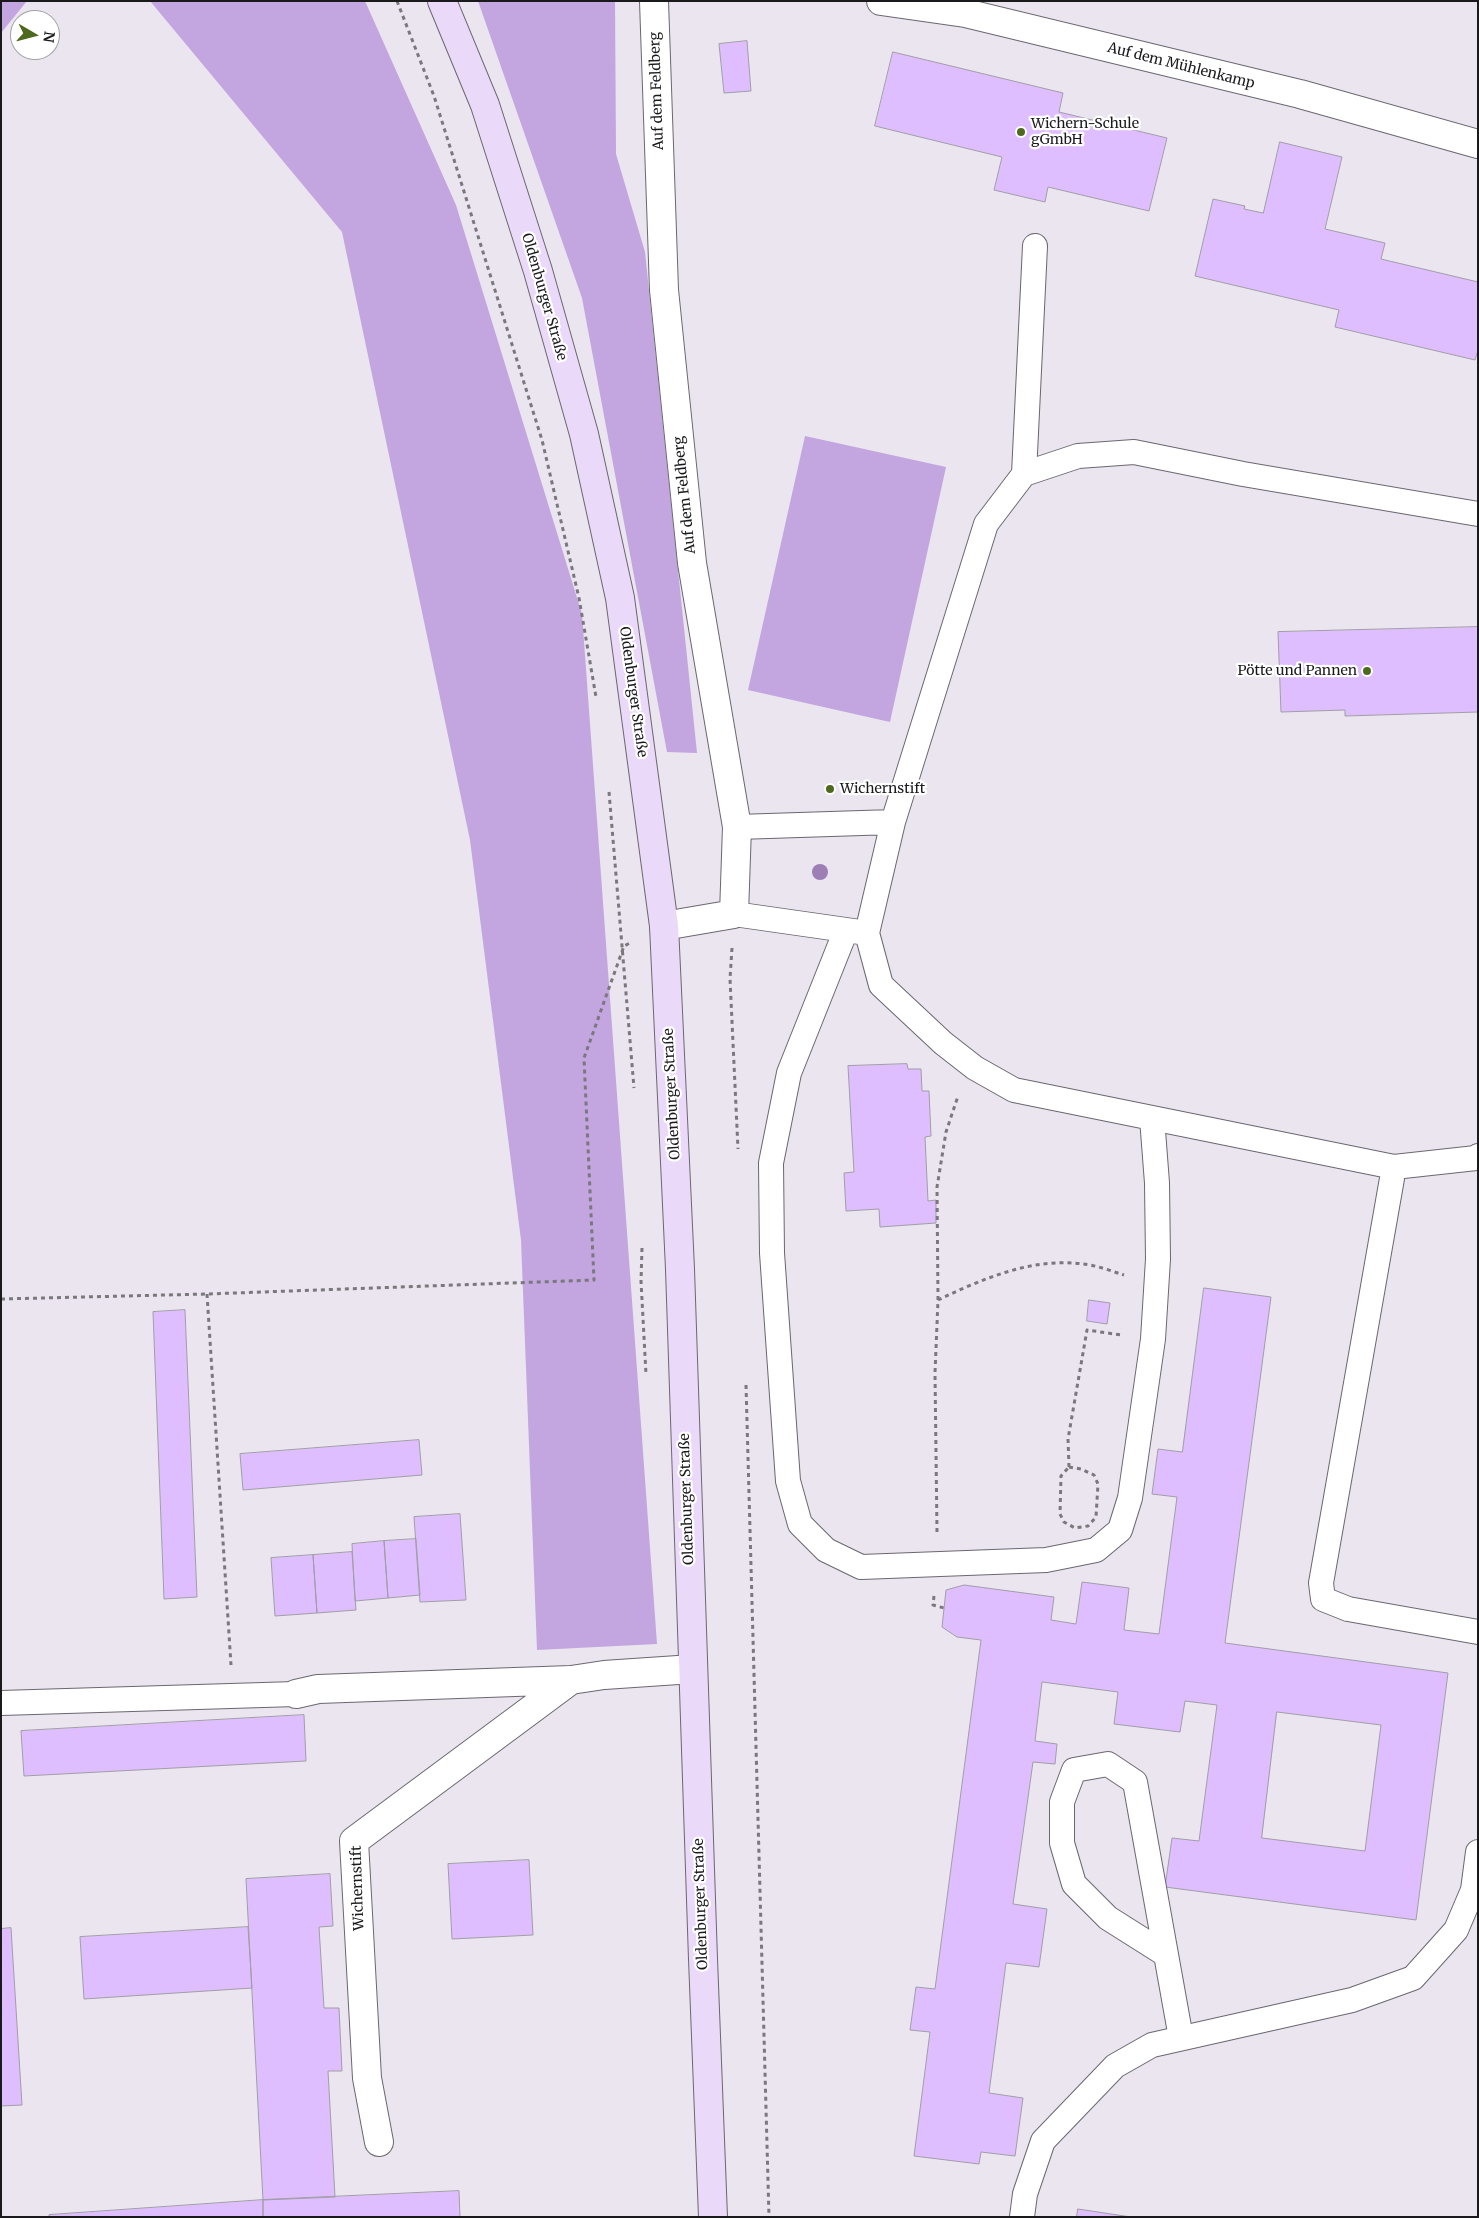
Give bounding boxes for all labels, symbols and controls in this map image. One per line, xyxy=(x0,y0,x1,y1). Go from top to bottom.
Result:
north arrow xyxy=(10,10,60,60)
text: N xyxy=(39,30,59,44)
street label: Auf dem Feldberg xyxy=(647,32,667,150)
street label: Auf dem Mühlenkamp xyxy=(1106,40,1256,92)
place label: Wichern-Schule gGmbH xyxy=(1031,116,1139,148)
marker: Wichern-Schule gGmbH xyxy=(1015,126,1027,138)
street label: Oldenburger Straße xyxy=(518,231,570,363)
street label: Auf dem Feldberg xyxy=(670,435,700,555)
street label: Oldenburger Straße xyxy=(616,626,650,758)
place label: Pötte und Pannen xyxy=(1237,663,1357,679)
marker: Pötte und Pannen xyxy=(1361,665,1373,677)
place label: Wichernstift xyxy=(840,781,925,797)
marker: Wichernstift xyxy=(824,783,836,795)
street label: Oldenburger Straße xyxy=(660,1028,684,1160)
street label: Oldenburger Straße xyxy=(676,1433,698,1565)
street label: Oldenburger Straße xyxy=(690,1838,712,1970)
street label: Wichernstift xyxy=(348,1845,368,1931)

